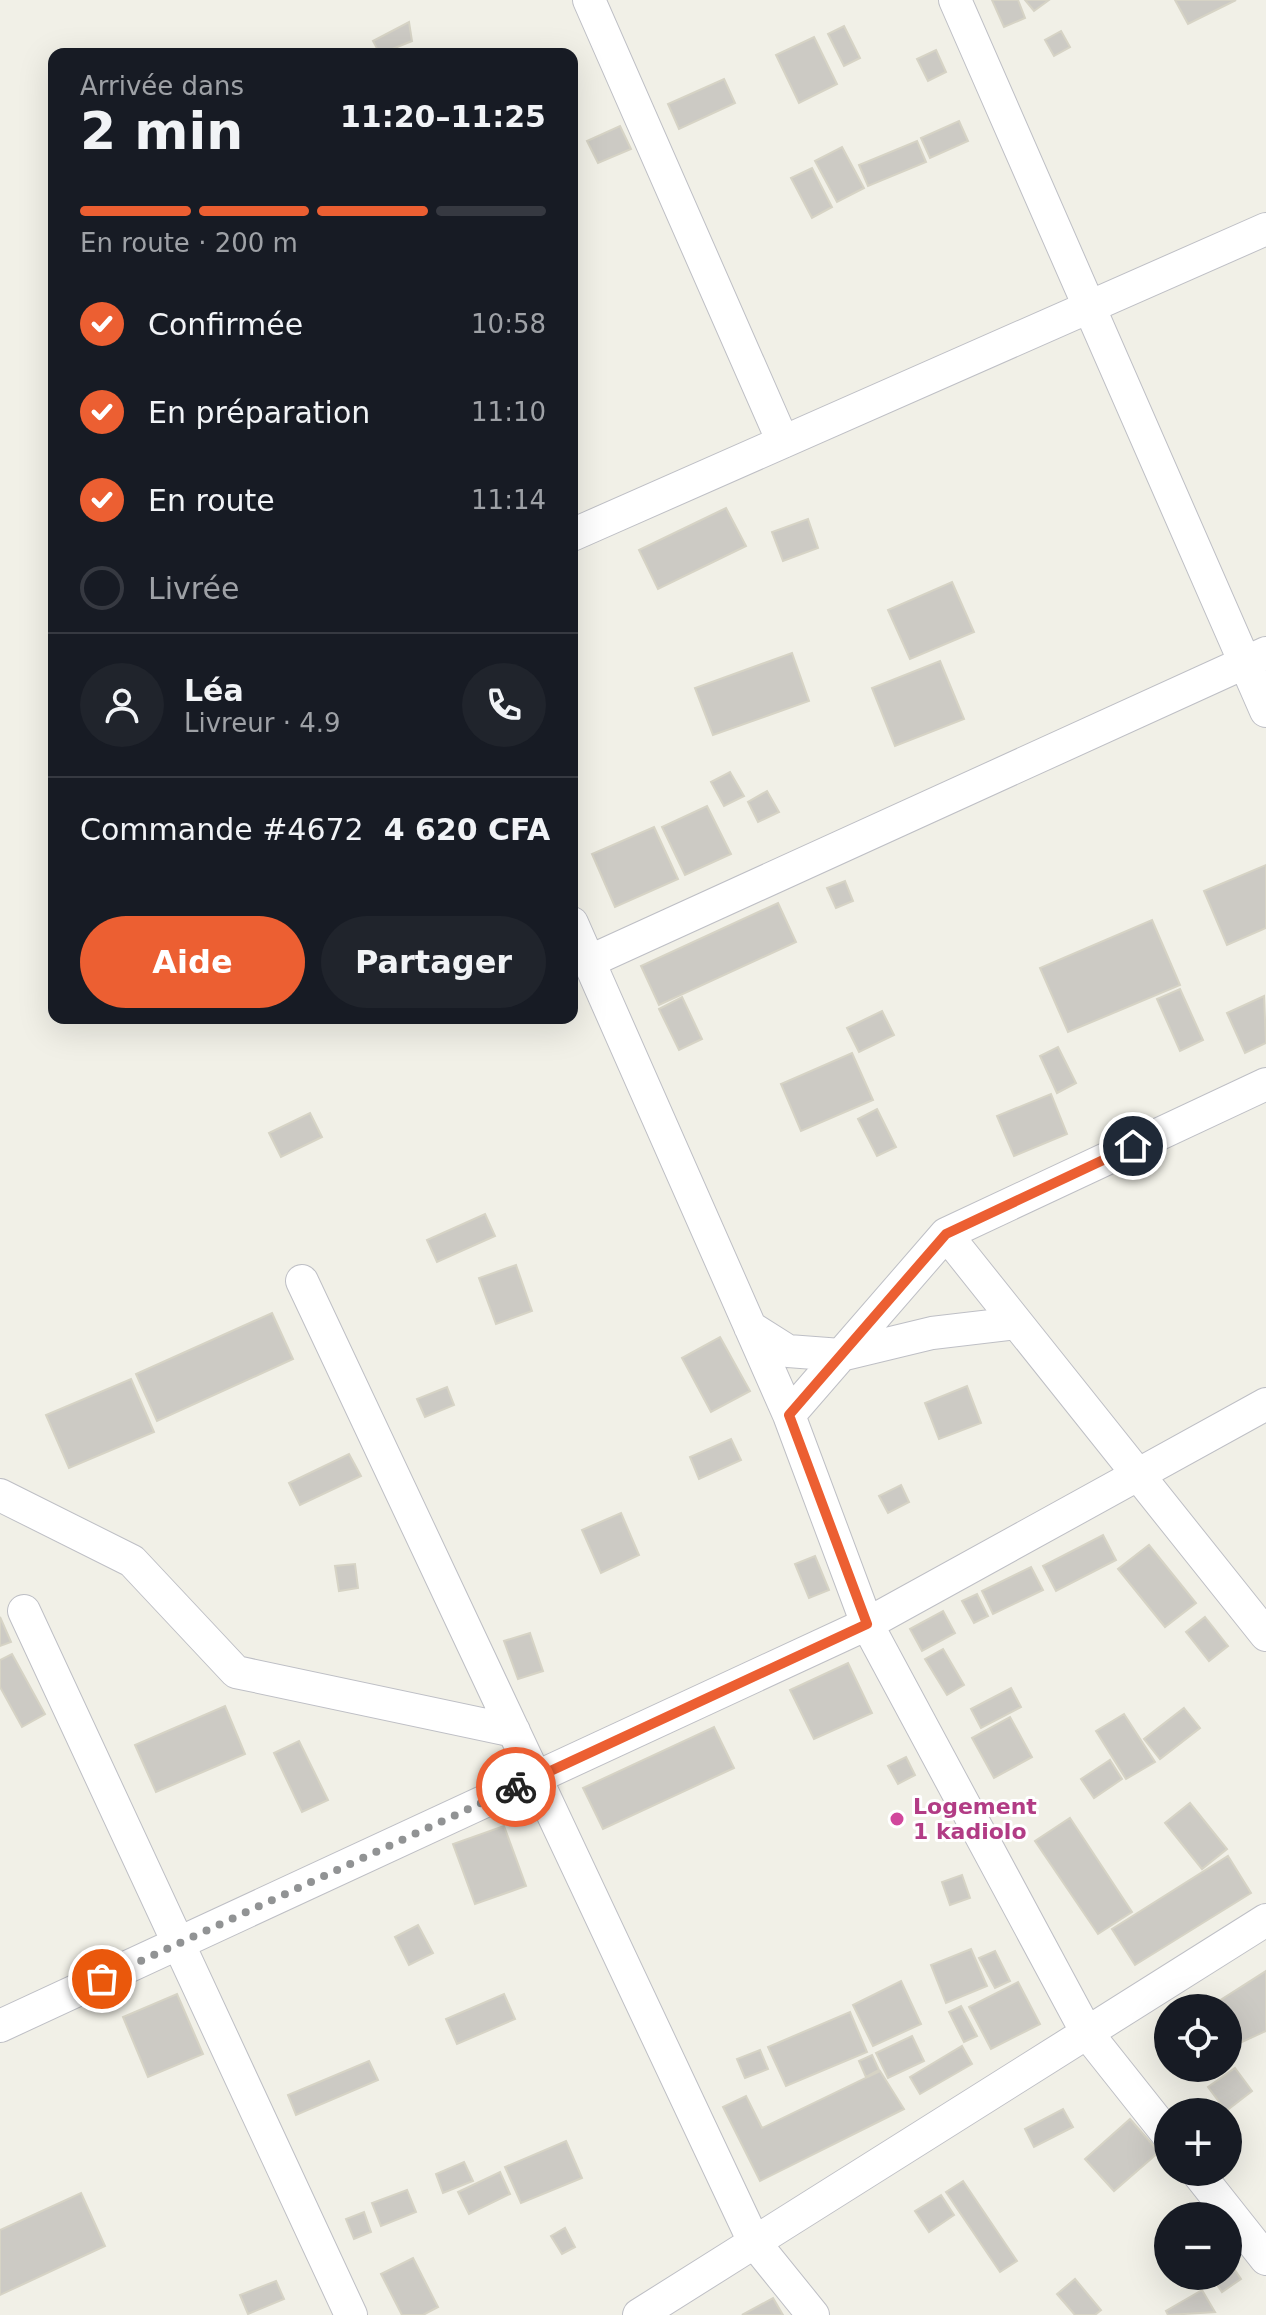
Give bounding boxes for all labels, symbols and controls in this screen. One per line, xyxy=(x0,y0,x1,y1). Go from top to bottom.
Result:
text: Arrivée dans xyxy=(80,71,244,101)
text: 11:20–11:25 xyxy=(340,99,546,134)
text: 2 min xyxy=(80,101,243,161)
text: En route · 200 m xyxy=(80,228,298,258)
icon: check xyxy=(80,302,124,346)
text: Confirmée xyxy=(148,307,303,342)
text: 10:58 xyxy=(471,309,546,339)
icon: check xyxy=(80,390,124,434)
text: En préparation xyxy=(148,395,370,430)
text: 11:10 xyxy=(471,397,546,427)
icon: check xyxy=(80,478,124,522)
text: En route xyxy=(148,483,275,518)
text: 11:14 xyxy=(471,485,546,515)
text: Livrée xyxy=(148,571,239,606)
button: person xyxy=(80,663,164,747)
button: phone xyxy=(462,663,546,747)
text: Léa xyxy=(184,673,244,708)
text: Livreur · 4.9 xyxy=(184,708,341,738)
text: Commande #4672 xyxy=(80,812,364,847)
text: 4 620 CFA xyxy=(384,812,550,847)
button: Aide xyxy=(80,916,305,1008)
button: Partager xyxy=(321,916,546,1008)
pin xyxy=(1099,1112,1167,1180)
icon: home xyxy=(1111,1124,1155,1168)
courier xyxy=(476,1747,556,1827)
icon: bike xyxy=(494,1765,538,1809)
place label: Logement 1 kadiolo xyxy=(913,1794,1037,1844)
marker: Logement 1 kadiolo xyxy=(888,1810,906,1828)
pin xyxy=(68,1945,136,2013)
icon: bag xyxy=(80,1957,124,2001)
map controls xyxy=(1154,1994,1242,2290)
button: locate xyxy=(1154,1994,1242,2082)
button: + xyxy=(1154,2098,1242,2186)
button: − xyxy=(1154,2202,1242,2290)

